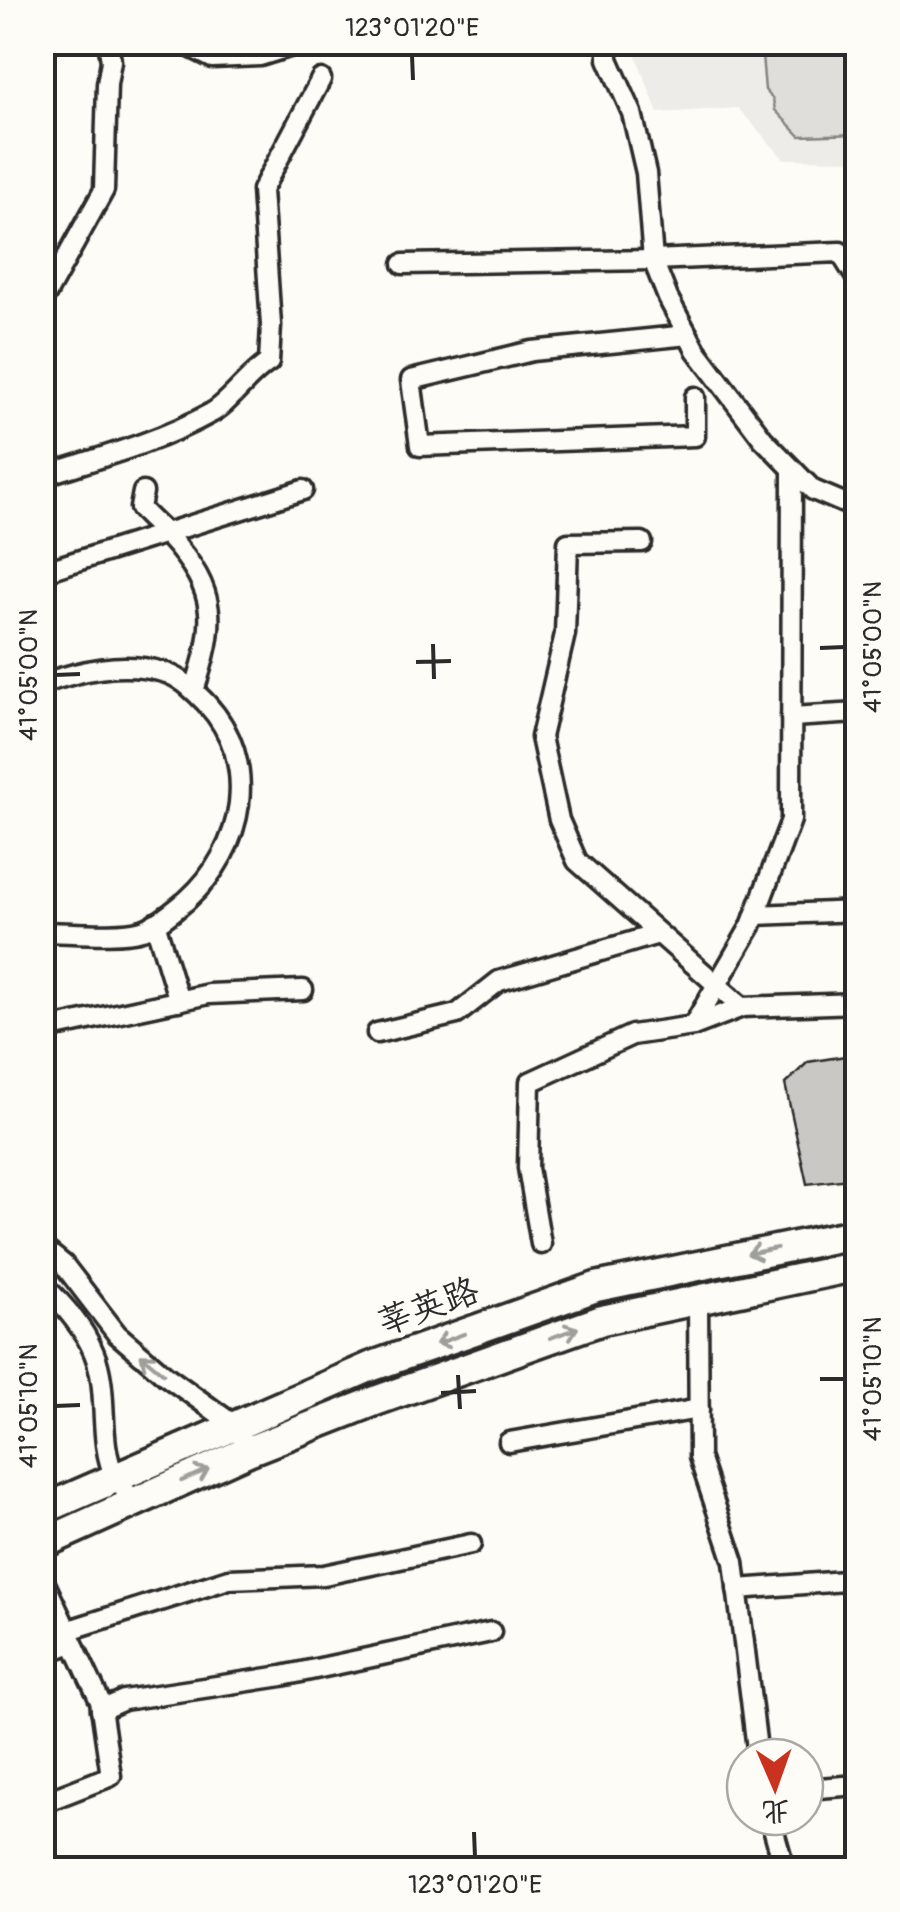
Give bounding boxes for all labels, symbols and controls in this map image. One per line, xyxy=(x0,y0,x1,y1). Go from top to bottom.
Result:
text: 123°01'20"E xyxy=(345,13,479,44)
text: 41°05'00"N xyxy=(858,581,889,713)
text: 41°05'00"N xyxy=(14,609,45,741)
one-way arrow xyxy=(747,1243,779,1262)
street label: 莘英路 xyxy=(371,1268,485,1346)
text: 41°05'10"N xyxy=(858,1317,889,1441)
one-way arrow xyxy=(547,1323,578,1341)
one-way arrow xyxy=(435,1331,466,1349)
text: 41°05'10"N xyxy=(14,1344,45,1468)
one-way arrow xyxy=(140,1353,165,1376)
one-way arrow xyxy=(179,1465,210,1483)
north arrow xyxy=(725,1737,825,1837)
text: 北 xyxy=(761,1793,790,1828)
text: 123°01'20"E xyxy=(408,1870,542,1901)

